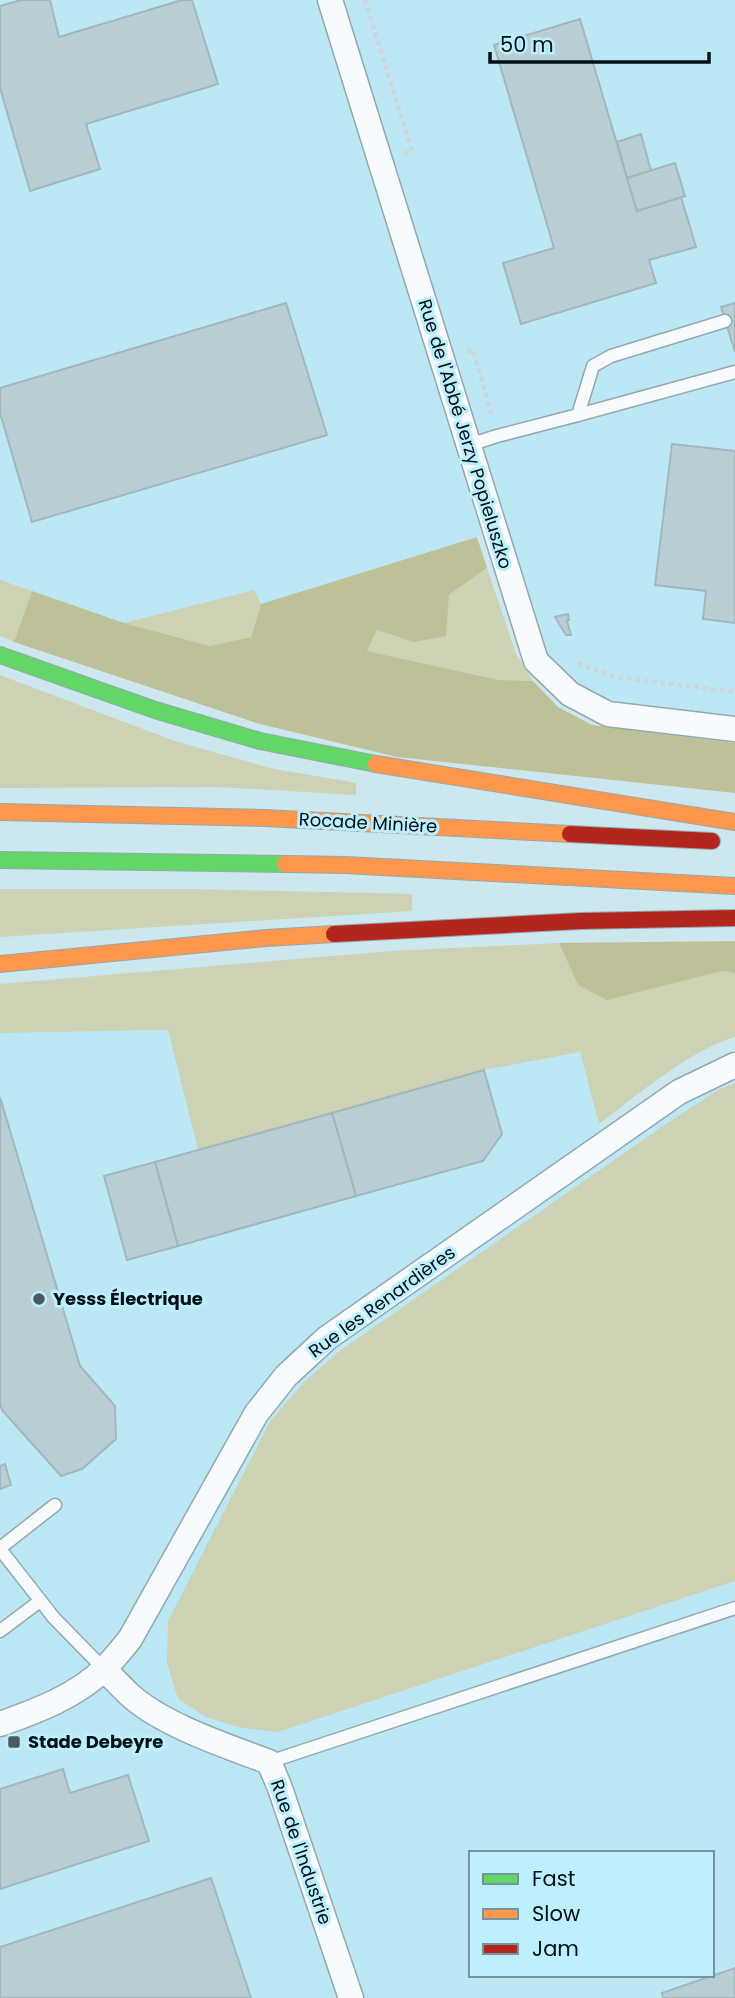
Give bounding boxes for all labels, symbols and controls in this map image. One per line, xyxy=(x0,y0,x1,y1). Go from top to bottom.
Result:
scale bar xyxy=(490,21,709,65)
text: 50 m xyxy=(500,30,554,59)
street label: Rue de l'Abbé Jerzy Popieluszko xyxy=(412,296,518,572)
street label: Rocade Minière xyxy=(298,806,438,839)
street label: Rue les Renardières xyxy=(303,1240,460,1363)
place label: Yesss Électrique xyxy=(53,1286,203,1311)
marker: Yesss Électrique xyxy=(31,1291,47,1307)
place label: Stade Debeyre xyxy=(28,1729,163,1754)
marker: Stade Debeyre xyxy=(6,1734,22,1750)
street label: Rue de l'Industrie xyxy=(265,1776,338,1928)
legend xyxy=(469,1851,714,1977)
text: Fast xyxy=(532,1864,575,1893)
text: Slow xyxy=(532,1899,580,1928)
text: Jam xyxy=(532,1934,579,1963)

